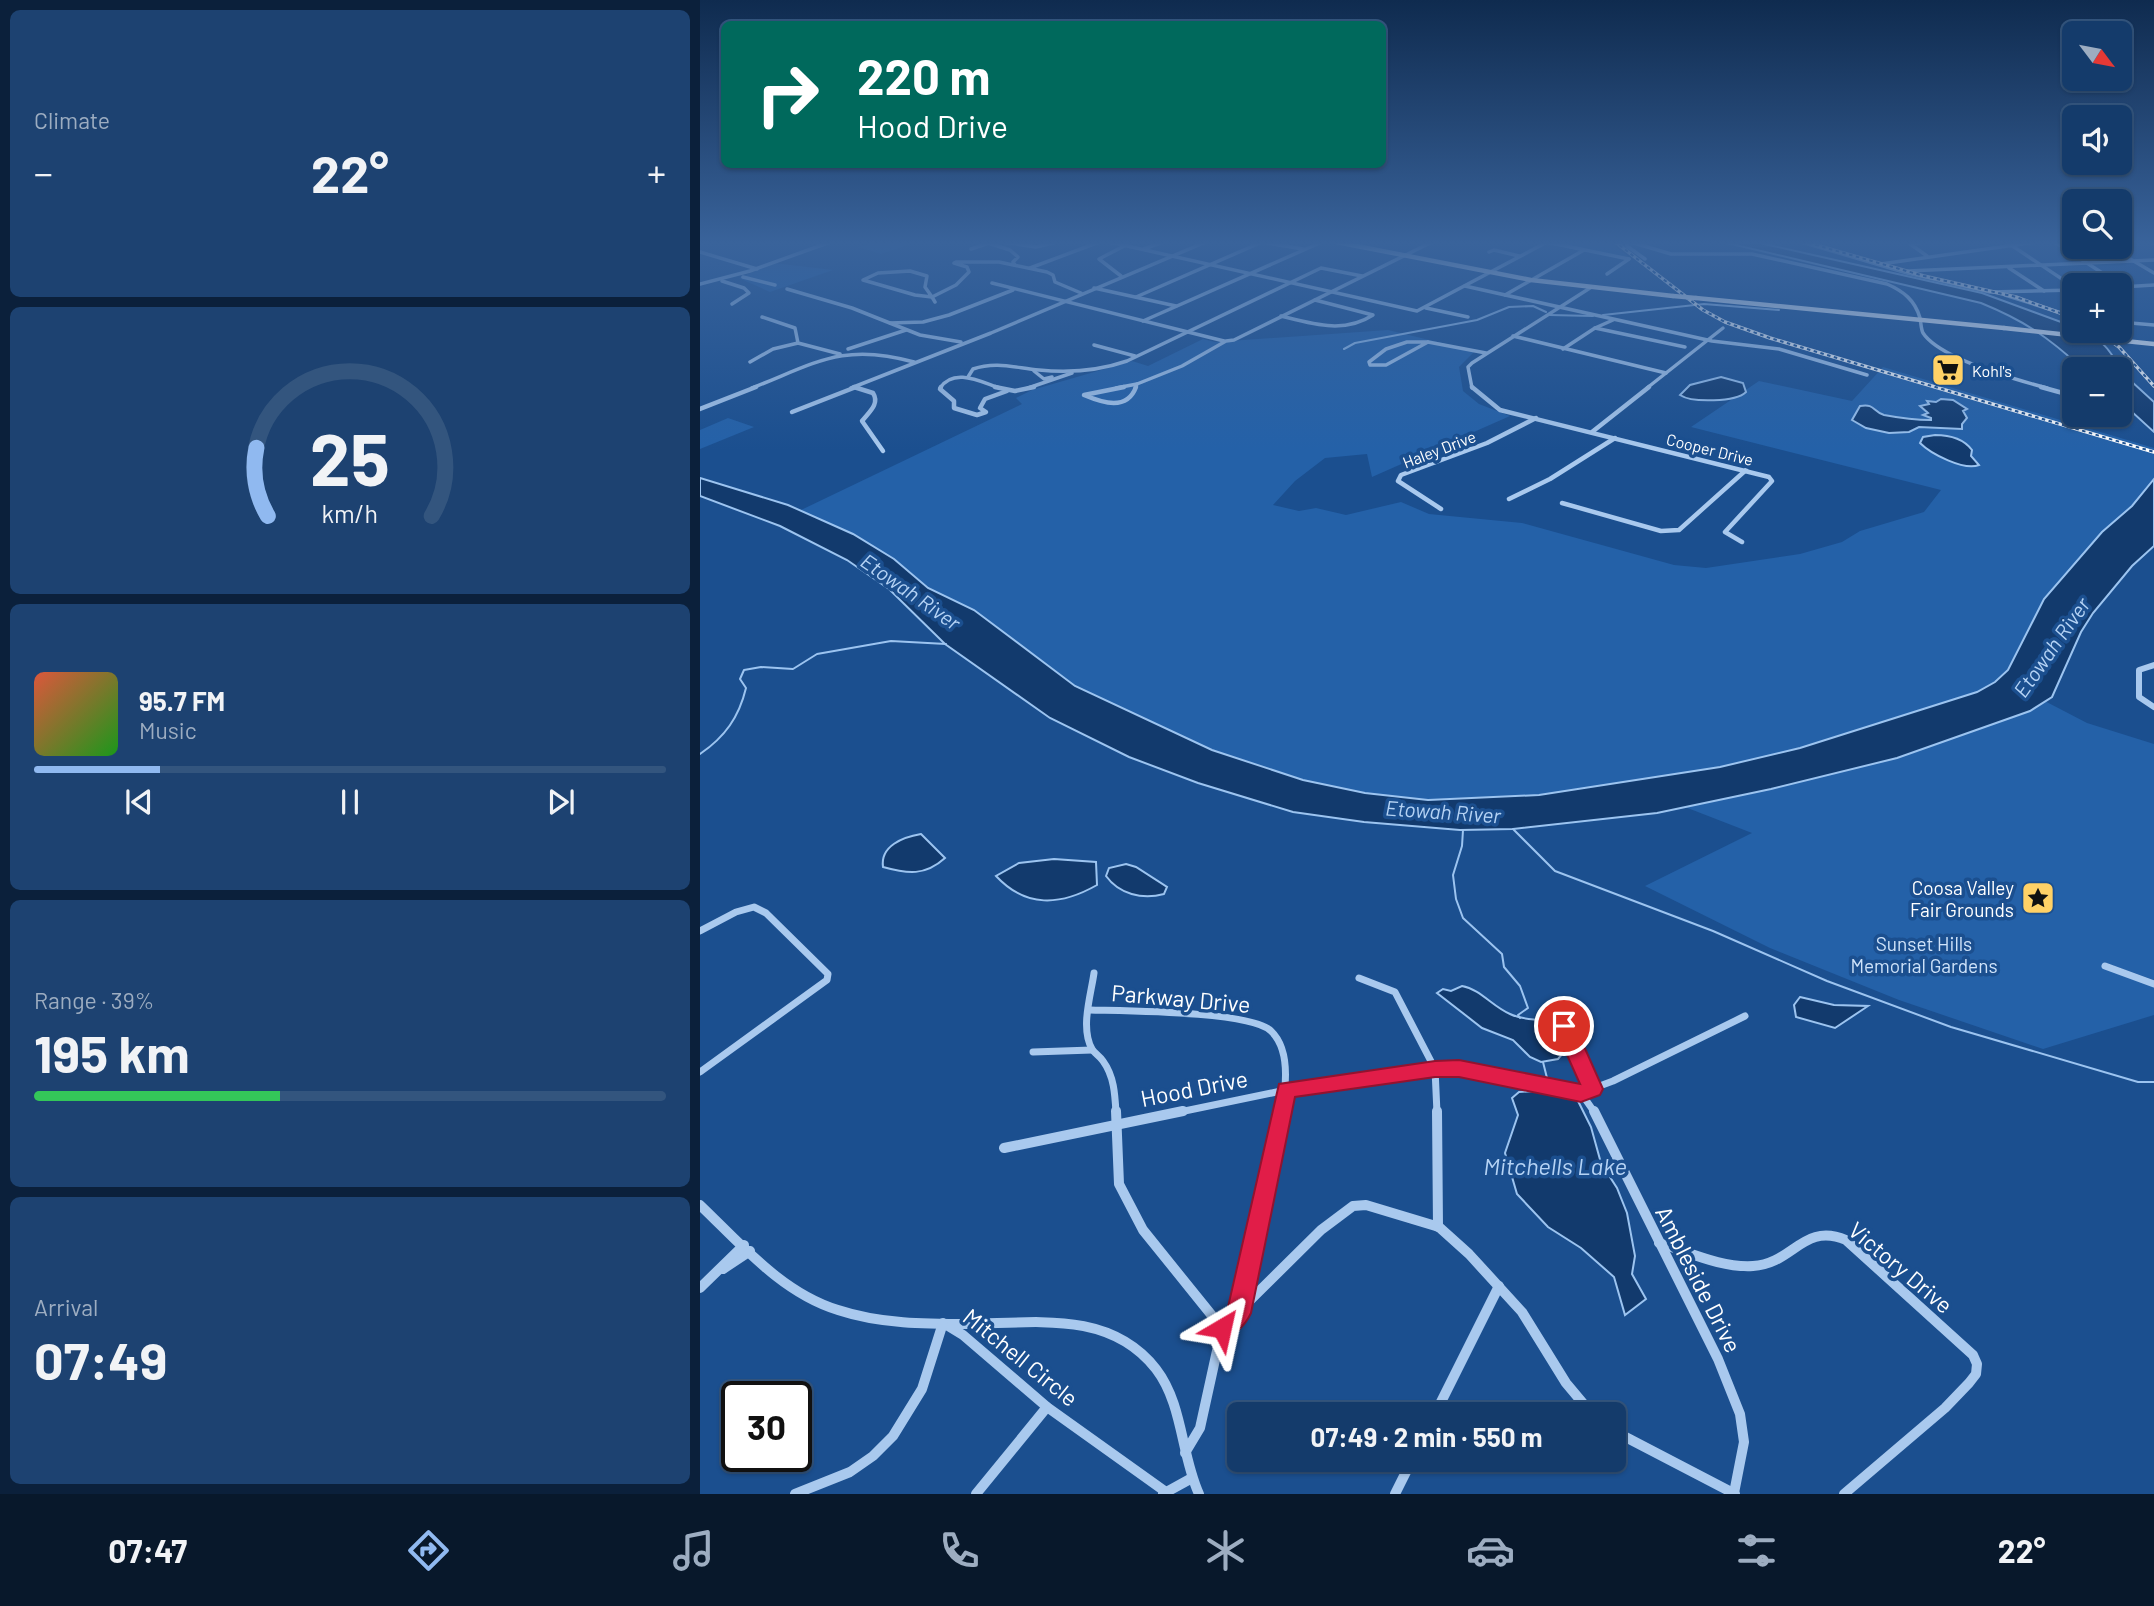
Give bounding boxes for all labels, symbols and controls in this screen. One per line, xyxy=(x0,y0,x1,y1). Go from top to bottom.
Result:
north arrow xyxy=(2062,21,2132,91)
map controls xyxy=(2062,21,2132,427)
text: 220 m xyxy=(857,46,991,105)
icon: right xyxy=(742,49,833,140)
button: sound xyxy=(2062,105,2132,175)
text: Climate xyxy=(34,106,110,134)
text: Hood Drive xyxy=(857,106,1008,144)
text: 22° xyxy=(311,141,389,203)
text: − xyxy=(34,149,53,195)
text: + xyxy=(647,149,666,195)
button: search xyxy=(2062,189,2132,259)
button: + xyxy=(2062,273,2132,343)
supermarket icon: Kohl's xyxy=(1929,351,1967,389)
button: − xyxy=(2062,357,2132,427)
place label: Kohl's xyxy=(1972,361,2012,380)
text: 25 xyxy=(310,414,390,502)
street label: Haley Drive xyxy=(1400,426,1478,472)
street label: Cooper Drive xyxy=(1664,429,1756,469)
text: km/h xyxy=(322,498,378,528)
water label: Etowah River xyxy=(856,548,966,635)
water label: Etowah River xyxy=(2008,592,2095,702)
text: 95.7 FM xyxy=(139,685,225,716)
text: Music xyxy=(139,716,197,744)
icon: previous xyxy=(120,783,158,821)
icon: pause xyxy=(331,783,369,821)
icon: next xyxy=(542,783,580,821)
water label: Etowah River xyxy=(1384,794,1502,828)
place label: Coosa Valley Fair Grounds xyxy=(1910,876,2014,921)
place icon: Coosa Valley Fair Grounds xyxy=(2019,879,2057,917)
park label: Sunset Hills Memorial Gardens xyxy=(1850,932,1998,977)
street label: Parkway Drive xyxy=(1110,978,1252,1018)
text: Range · 39% xyxy=(34,986,154,1014)
pin xyxy=(1534,996,1594,1056)
icon: arrive xyxy=(1545,1007,1583,1045)
text: 195 km xyxy=(34,1021,190,1083)
street label: Hood Drive xyxy=(1138,1064,1250,1112)
water label: Mitchells Lake xyxy=(1483,1151,1627,1180)
street label: Ambleside Drive xyxy=(1650,1201,1748,1357)
street label: Victory Drive xyxy=(1843,1215,1959,1319)
position arrow xyxy=(1185,1291,1259,1365)
text: Arrival xyxy=(34,1293,98,1321)
street label: Mitchell Circle xyxy=(958,1302,1084,1412)
text: 07:49 xyxy=(34,1328,167,1390)
speed limit sign: 30 xyxy=(721,1381,812,1472)
text: 07:49 · 2 min · 550 m xyxy=(1311,1421,1542,1452)
icon: directions xyxy=(404,1526,453,1575)
icon: music xyxy=(669,1526,718,1575)
icon: phone xyxy=(935,1526,984,1575)
icon: climate xyxy=(1201,1526,1250,1575)
icon: car xyxy=(1466,1526,1515,1575)
icon: filters xyxy=(1732,1526,1781,1575)
text: 07:47 xyxy=(108,1531,187,1569)
text: 22° xyxy=(1998,1531,2046,1569)

